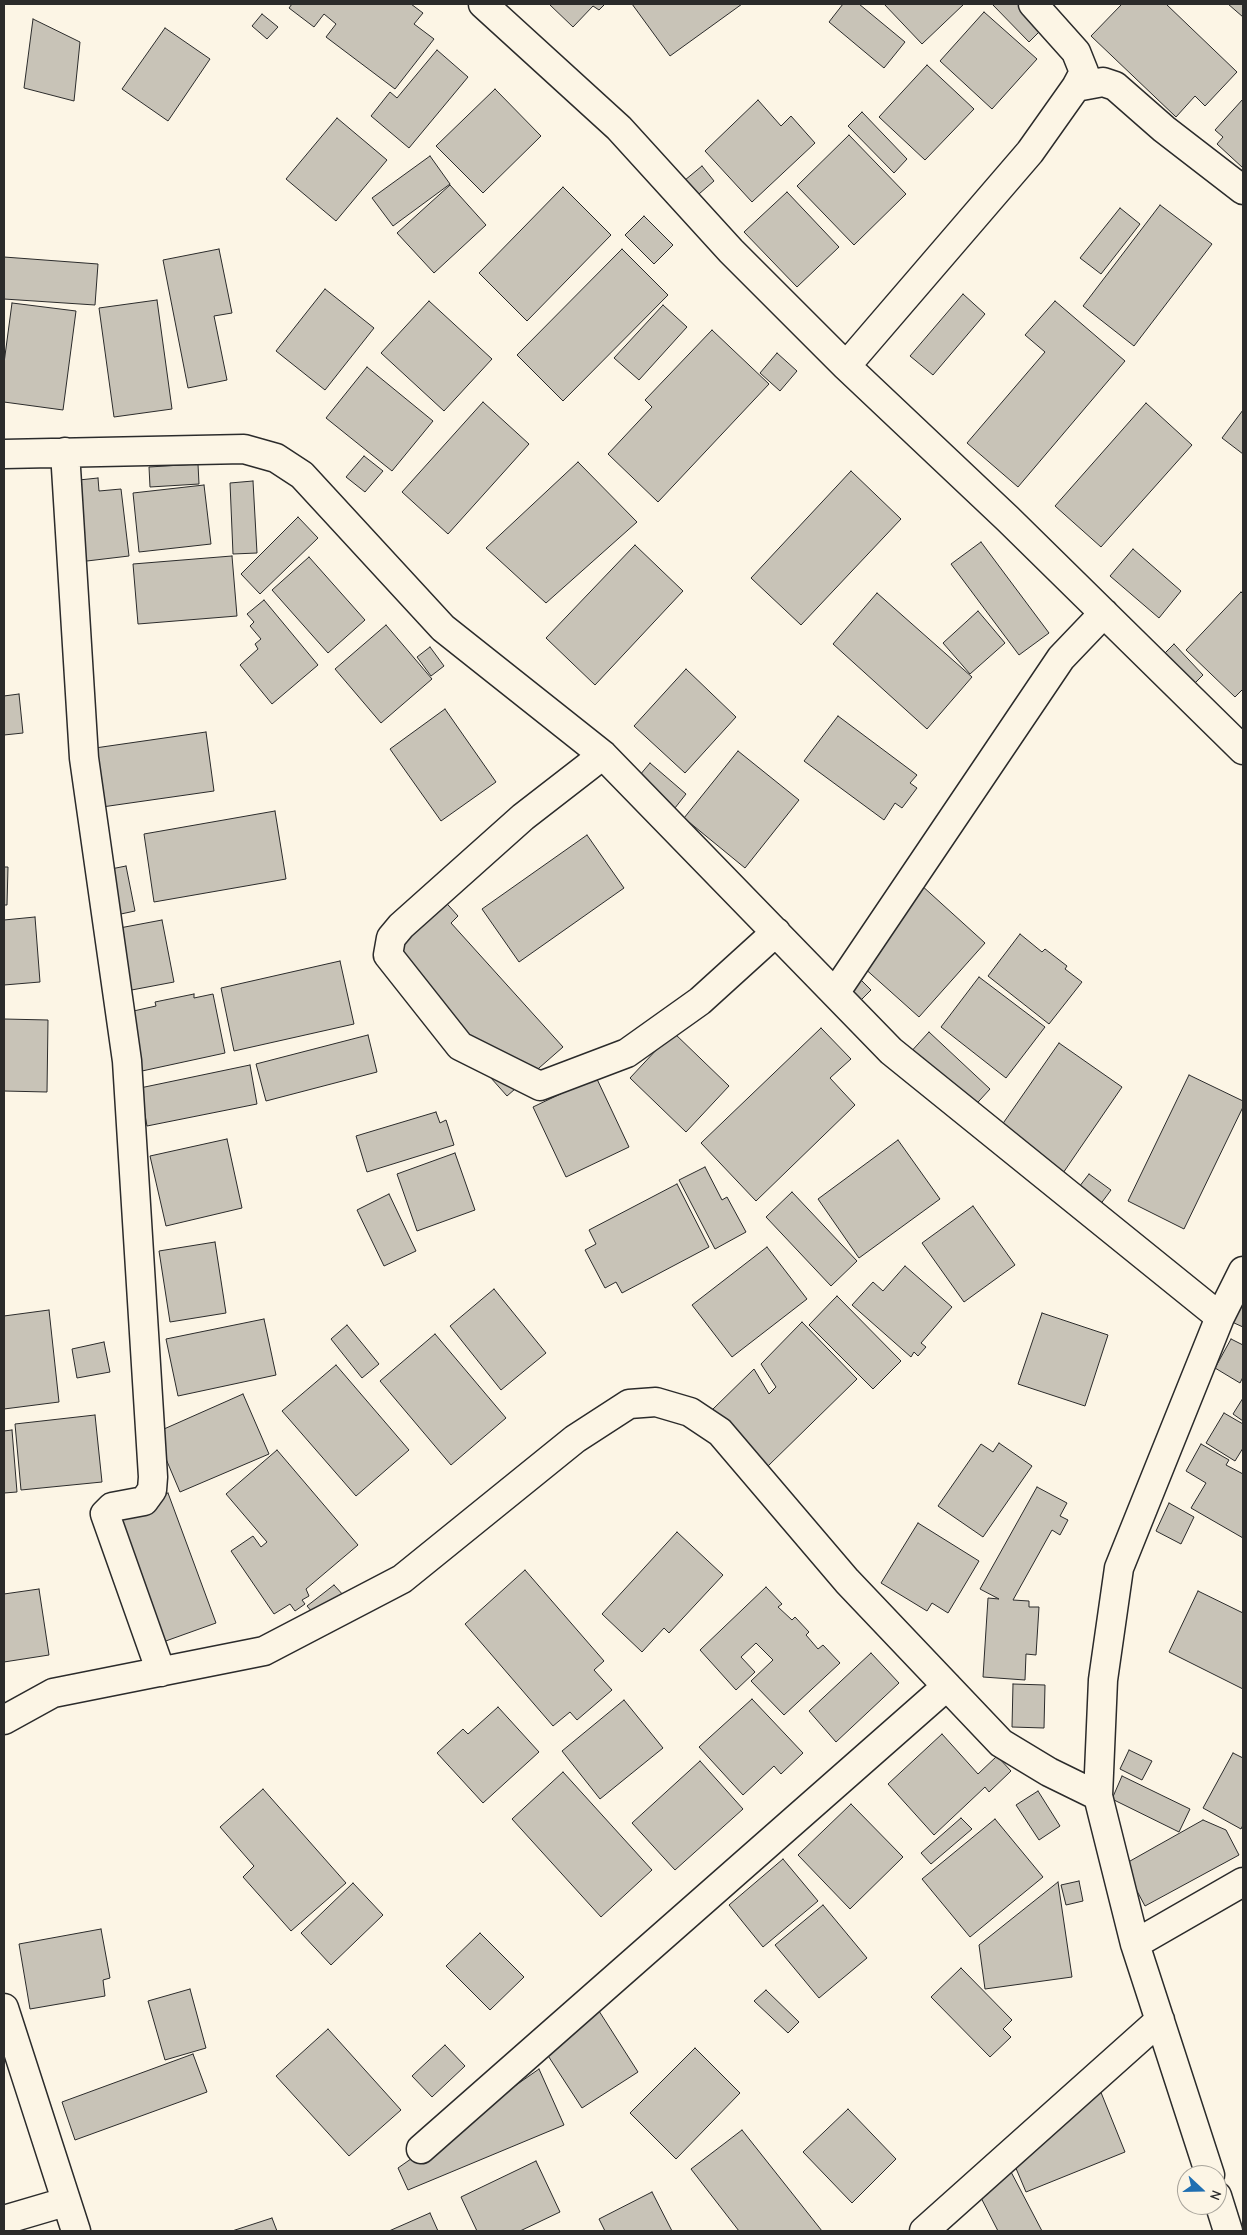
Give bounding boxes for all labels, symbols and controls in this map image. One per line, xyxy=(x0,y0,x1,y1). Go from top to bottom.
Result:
north arrow xyxy=(1177,2165,1227,2215)
text: N xyxy=(1206,2188,1225,2203)

